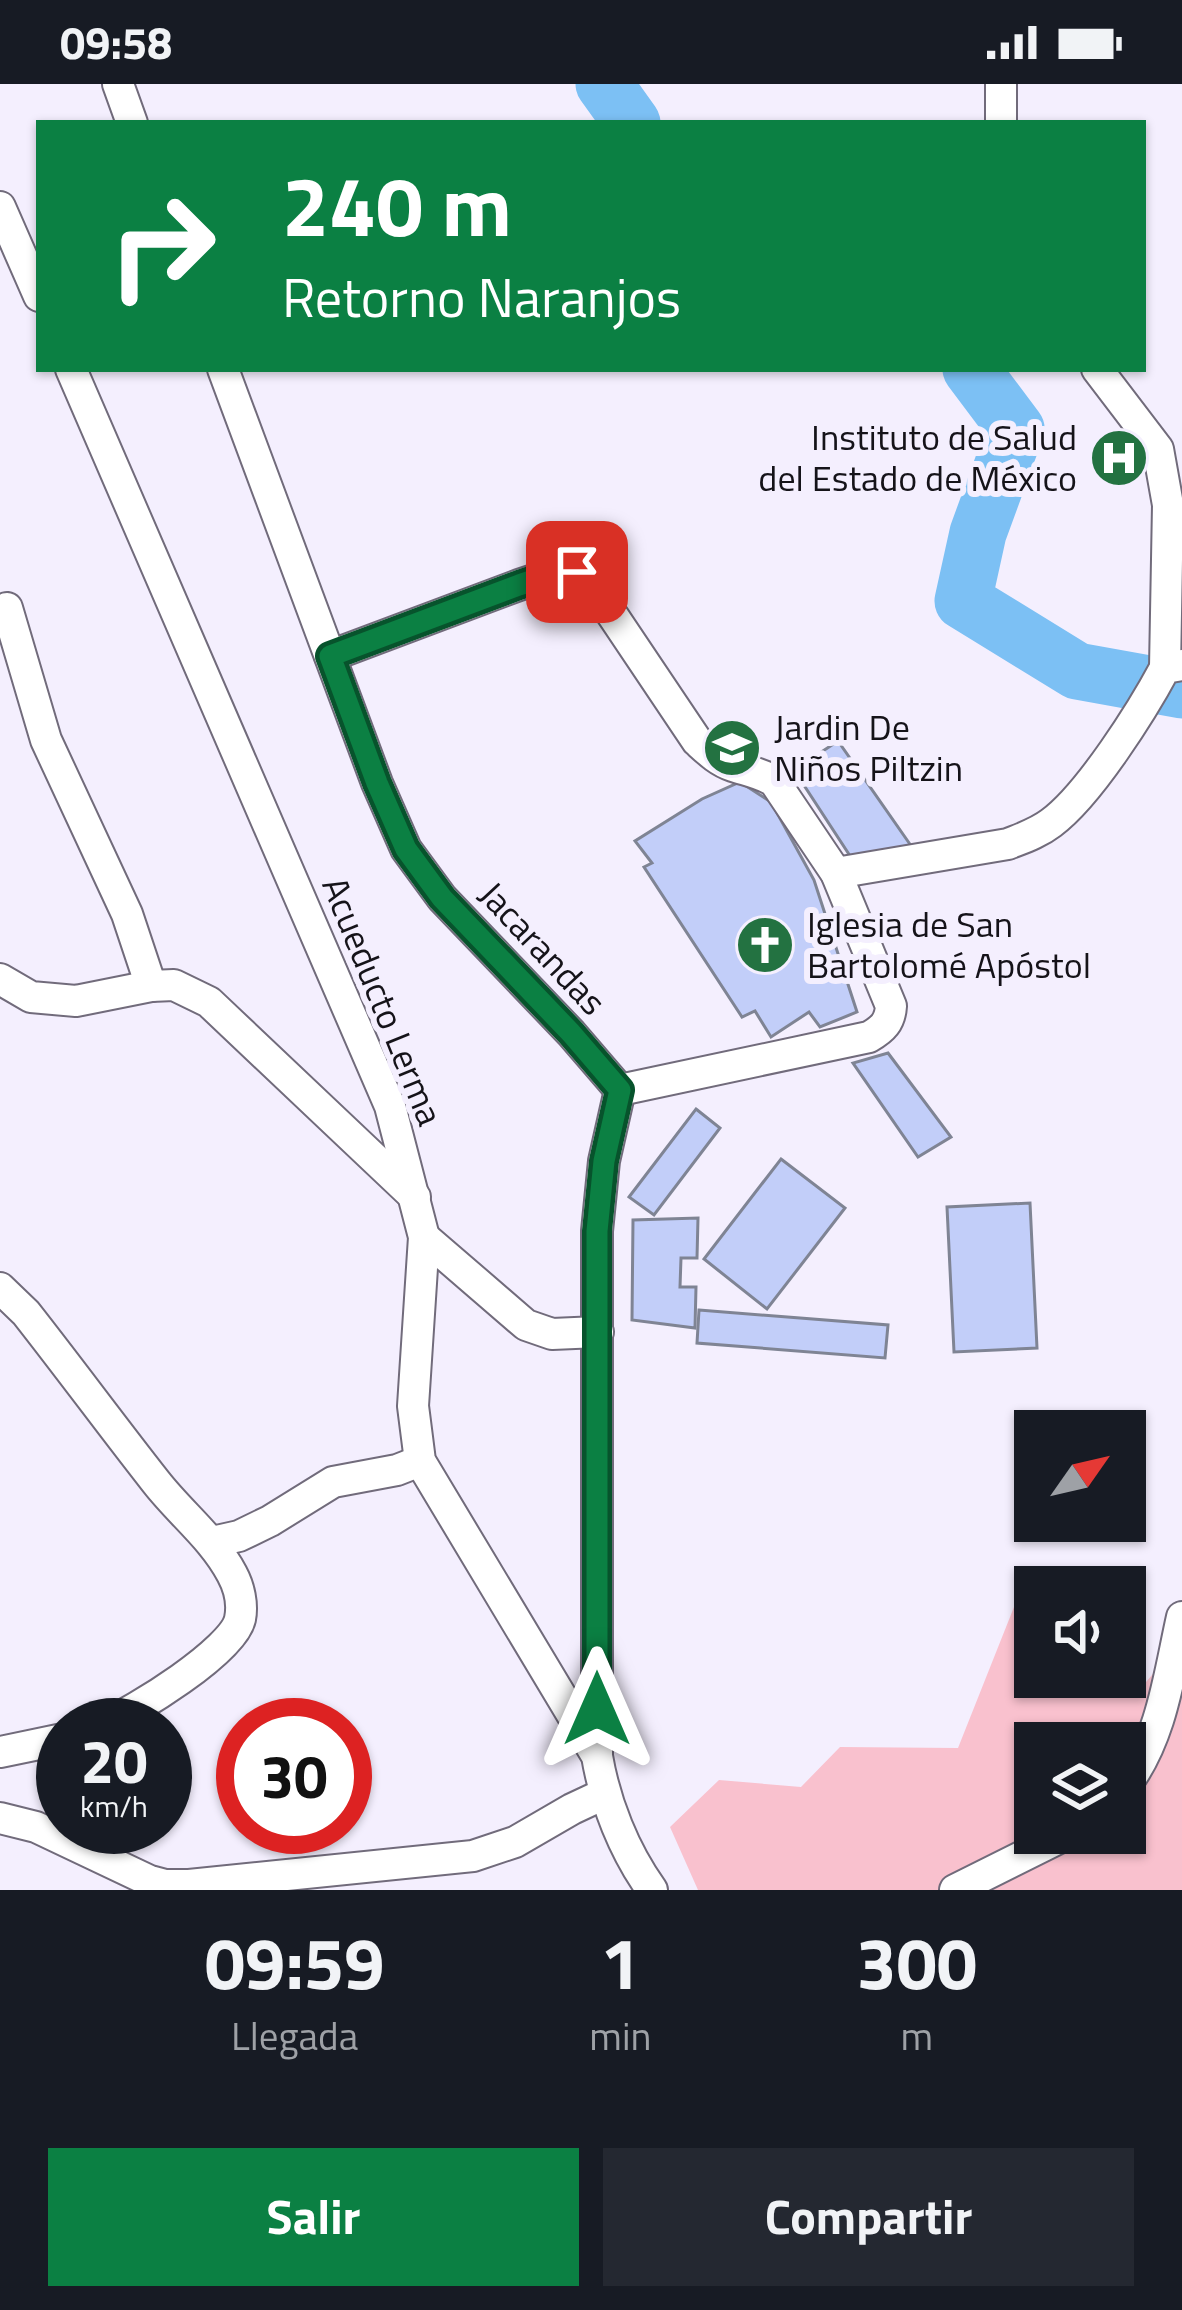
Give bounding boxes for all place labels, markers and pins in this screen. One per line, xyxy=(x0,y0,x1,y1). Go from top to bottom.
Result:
place label: Instituto de Salud del Estado de México xyxy=(758,409,1077,505)
hospital icon: Instituto de Salud del Estado de México xyxy=(1088,427,1150,489)
pin xyxy=(526,521,628,623)
place label: Jardin De Niños Piltzin xyxy=(774,699,963,795)
school or university icon: Jardin De Niños Piltzin xyxy=(701,717,763,779)
place label: Iglesia de San Bartolomé Apóstol xyxy=(807,896,1091,992)
church icon: Iglesia de San Bartolomé Apóstol xyxy=(734,914,796,976)

